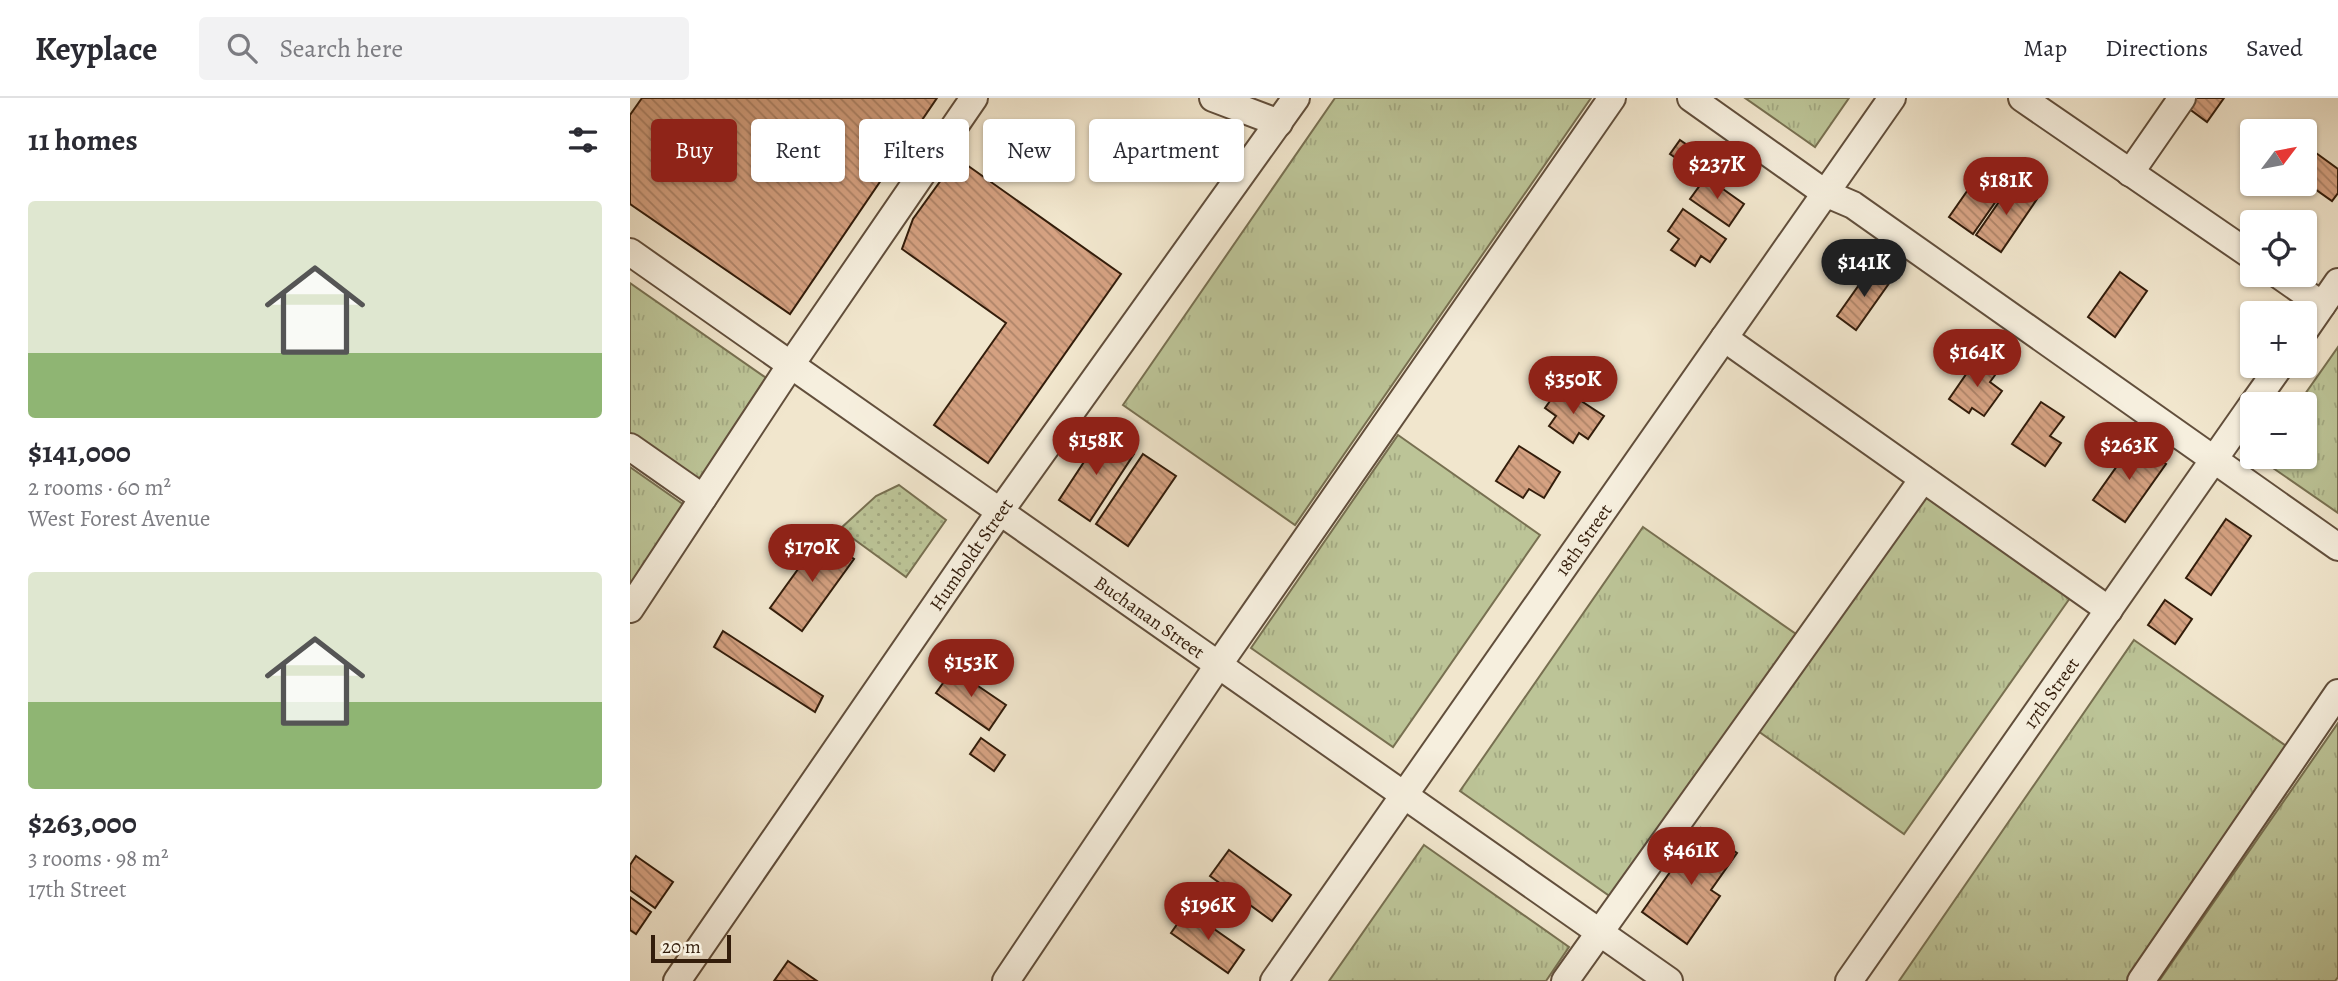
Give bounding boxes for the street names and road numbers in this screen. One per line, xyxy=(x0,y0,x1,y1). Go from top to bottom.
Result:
street label: Humboldt Street xyxy=(924,493,1019,616)
street label: 18th Street xyxy=(1550,499,1618,581)
street label: Buchanan Street xyxy=(1089,570,1209,665)
street label: 17th Street xyxy=(2018,652,2086,734)

